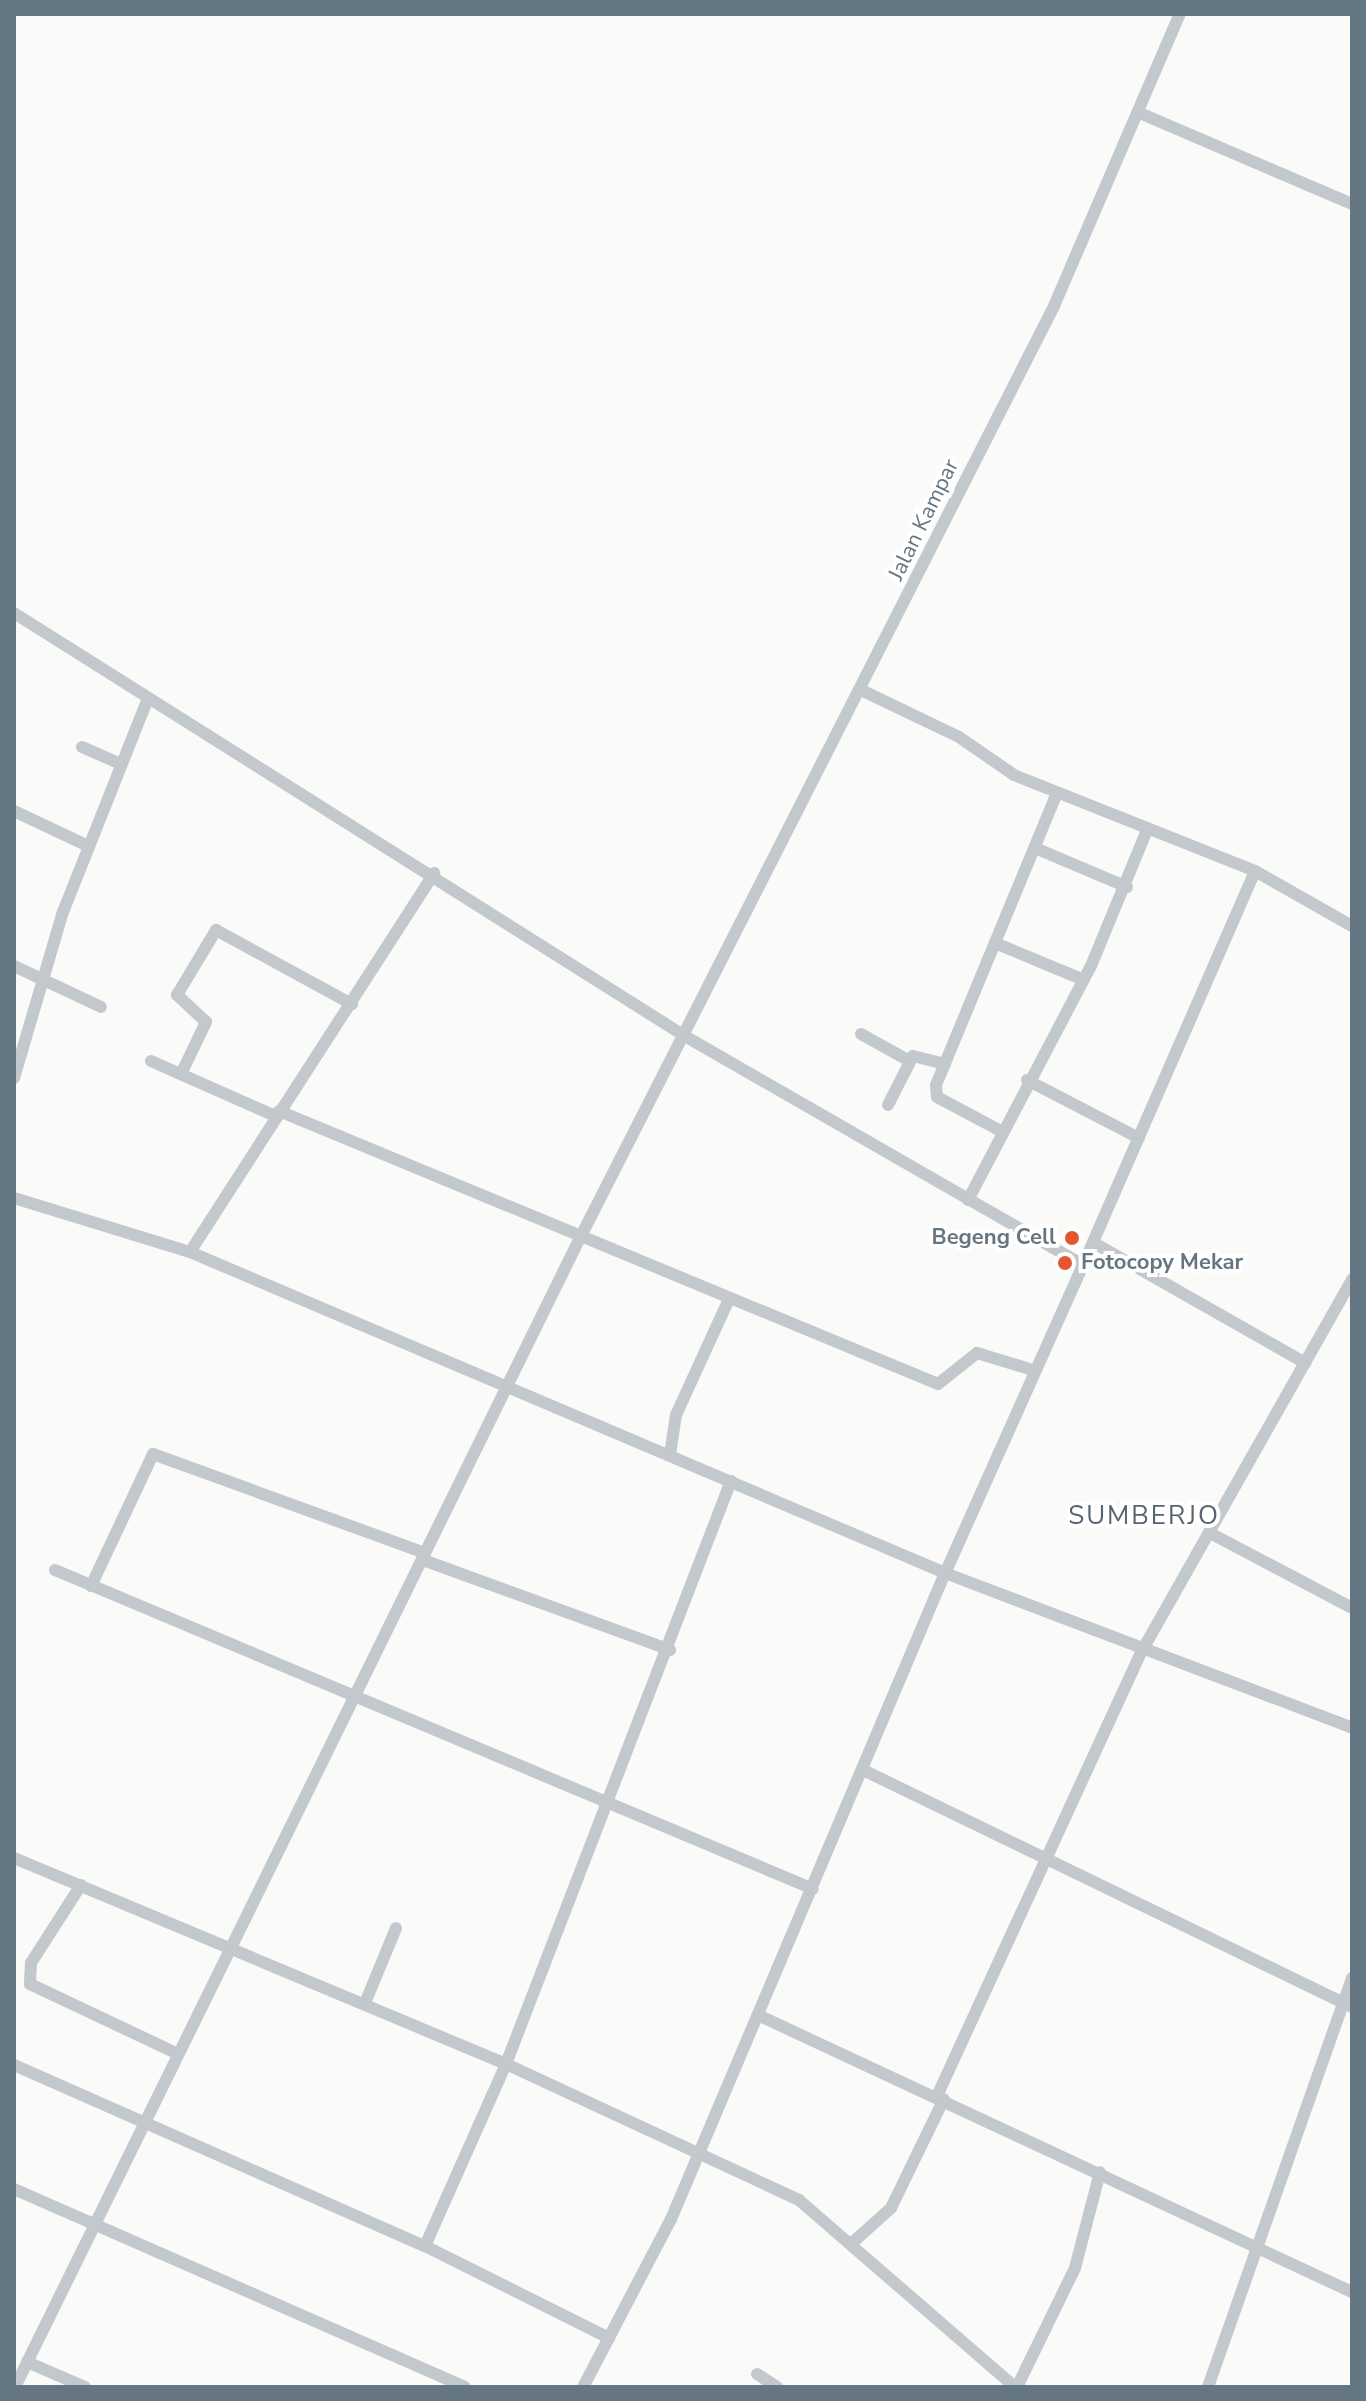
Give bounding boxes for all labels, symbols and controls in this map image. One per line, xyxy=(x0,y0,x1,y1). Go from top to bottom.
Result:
street label: Jalan Kampar xyxy=(883,455,965,585)
place label: Begeng Cell xyxy=(932,1225,1056,1251)
marker: Begeng Cell xyxy=(1063,1229,1081,1247)
place label: Fotocopy Mekar xyxy=(1081,1250,1243,1276)
marker: Fotocopy Mekar xyxy=(1056,1254,1074,1272)
district label: SUMBERJO xyxy=(1068,1500,1220,1532)

